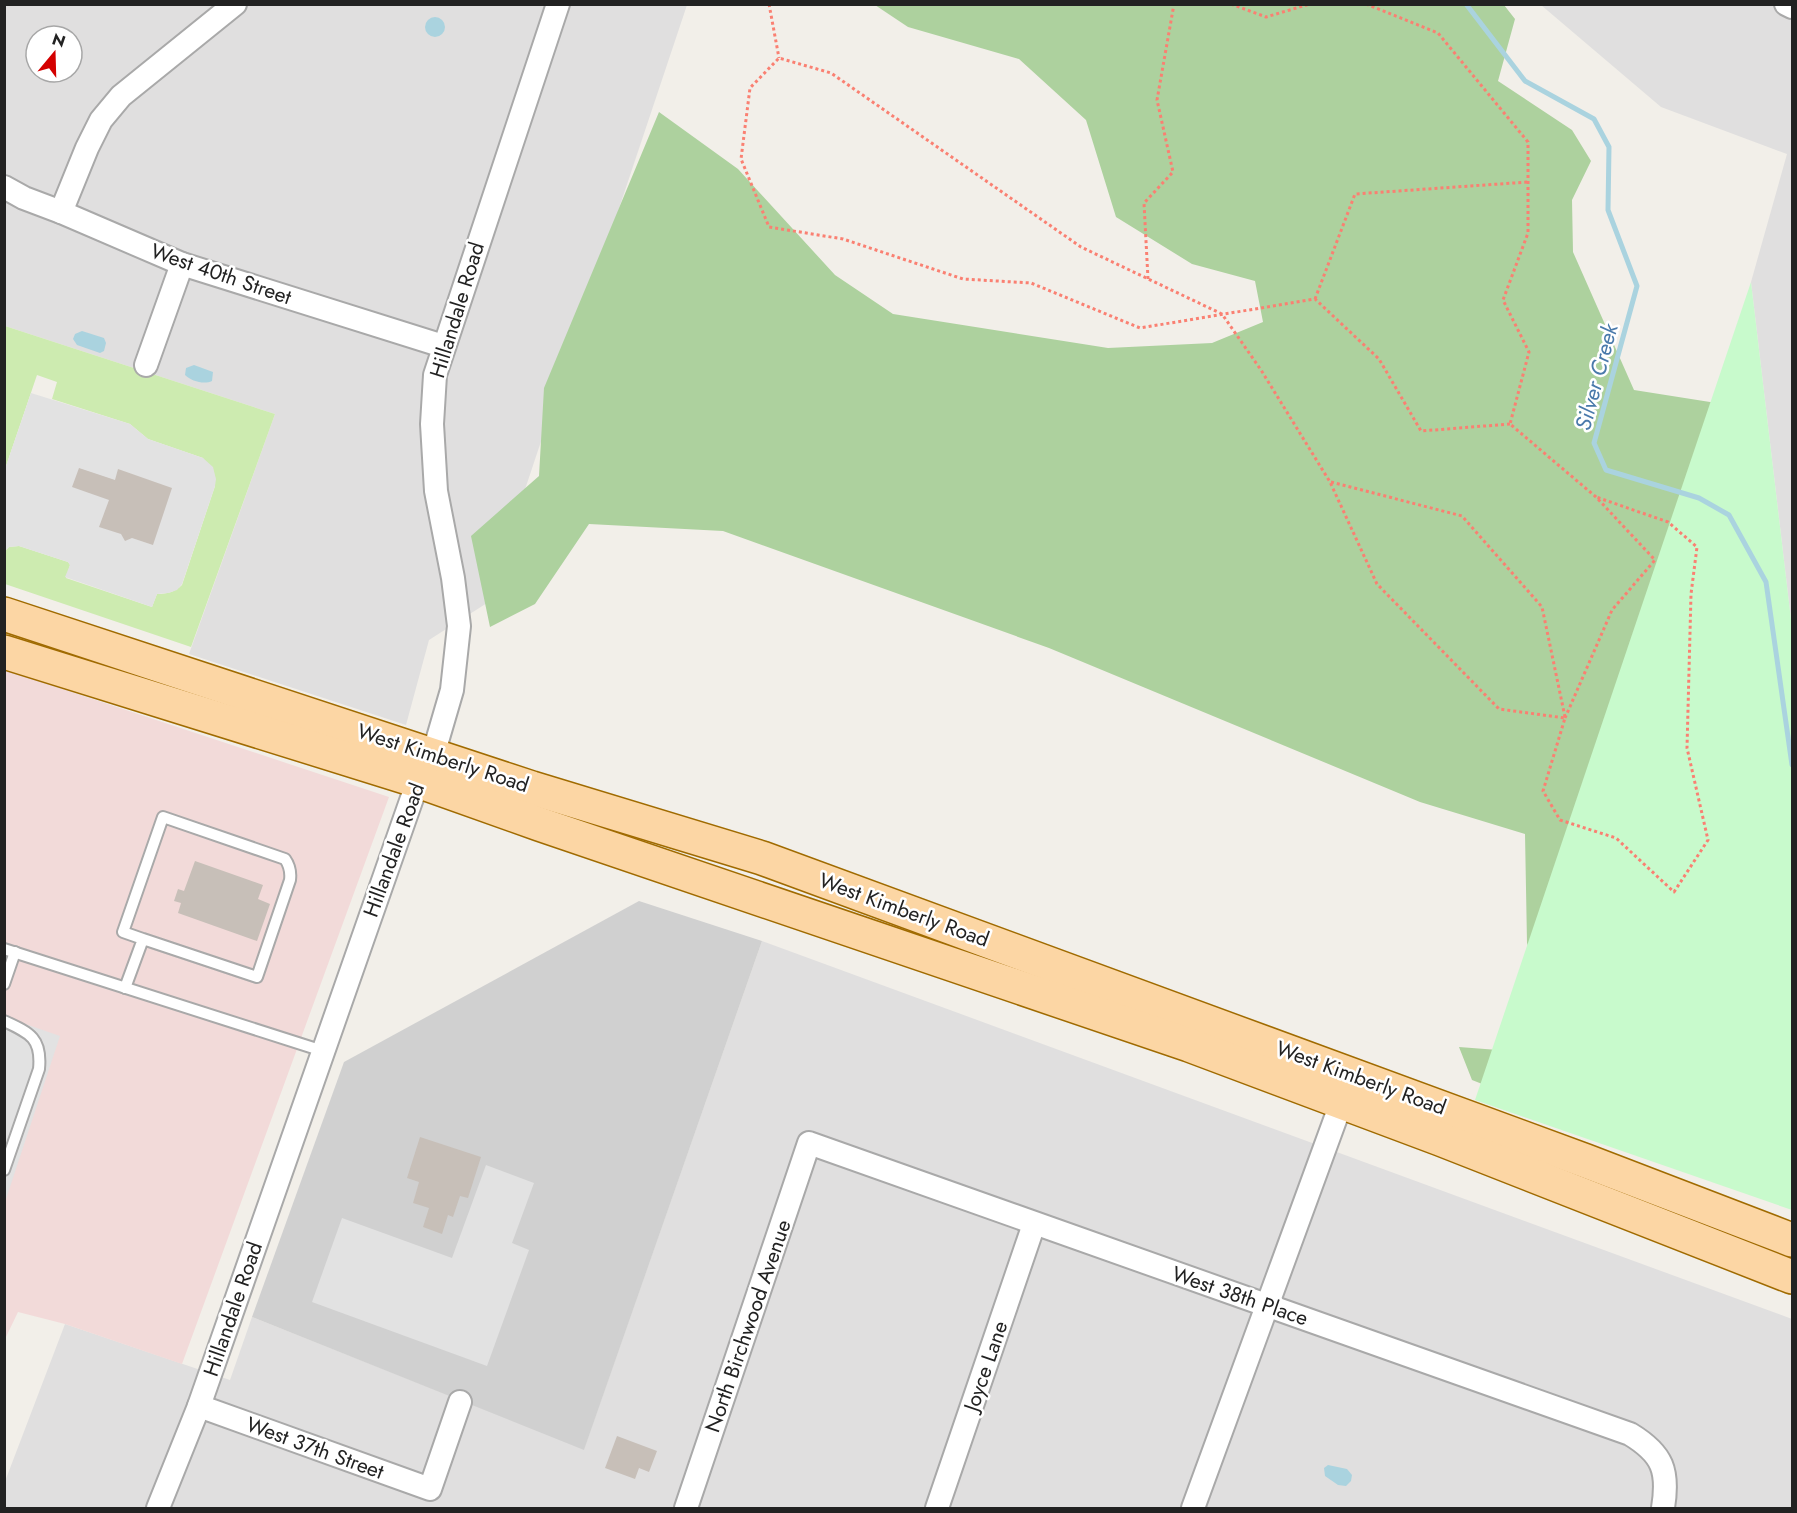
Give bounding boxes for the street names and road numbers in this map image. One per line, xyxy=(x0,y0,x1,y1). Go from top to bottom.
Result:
street label: West 40th Street xyxy=(147,236,295,312)
street label: Hillandale Road xyxy=(422,238,492,382)
street label: West Kimberly Road xyxy=(353,716,533,800)
street label: Hillandale Road xyxy=(356,779,432,921)
street label: West Kimberly Road xyxy=(815,865,993,955)
street label: West Kimberly Road xyxy=(1272,1033,1450,1123)
street label: North Birchwood Avenue xyxy=(698,1216,799,1436)
street label: Hillandale Road xyxy=(196,1238,270,1380)
street label: West 38th Place xyxy=(1168,1259,1312,1333)
street label: Joyce Lane xyxy=(956,1317,1015,1418)
street label: West 37th Street xyxy=(242,1409,388,1487)

